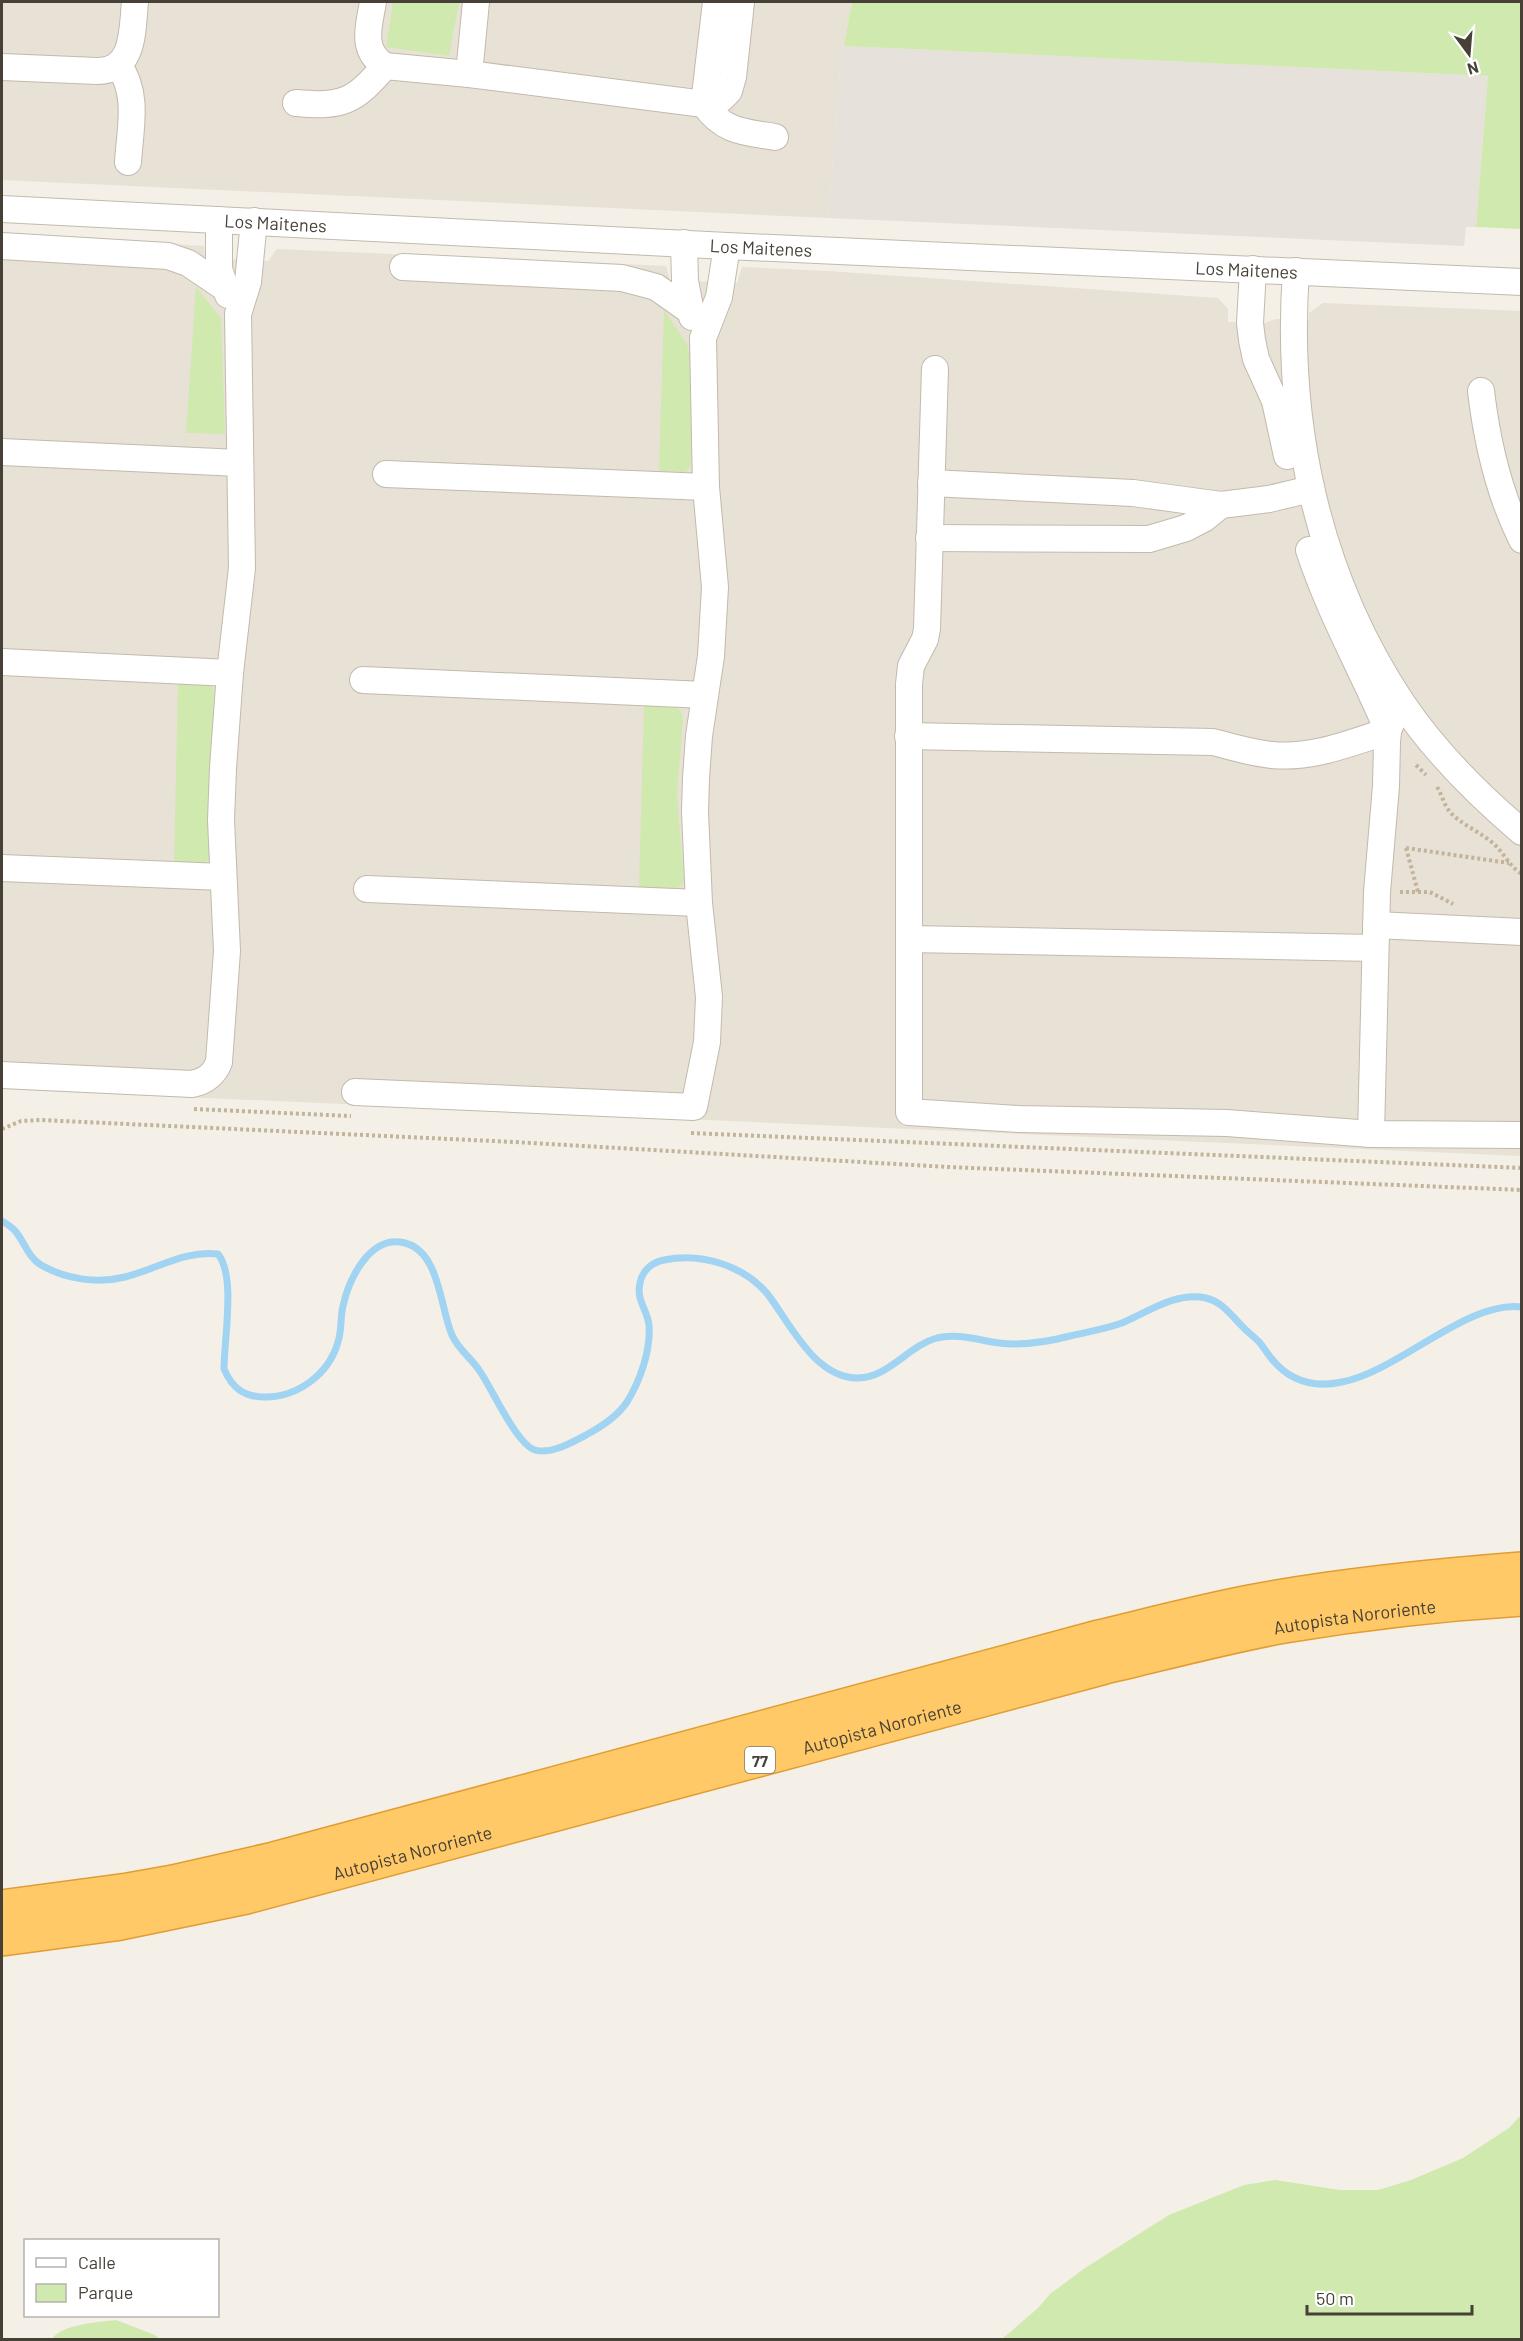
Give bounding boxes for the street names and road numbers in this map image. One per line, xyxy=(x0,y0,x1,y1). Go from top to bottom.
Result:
street label: Los Maitenes xyxy=(224,209,327,237)
street label: Los Maitenes xyxy=(709,234,813,261)
street label: Los Maitenes xyxy=(1195,256,1298,283)
street label: Autopista Nororiente xyxy=(1272,1595,1437,1639)
street label: Autopista Nororiente xyxy=(800,1695,964,1759)
road number: 77 xyxy=(745,1747,775,1773)
street label: Autopista Nororiente xyxy=(330,1821,494,1884)

